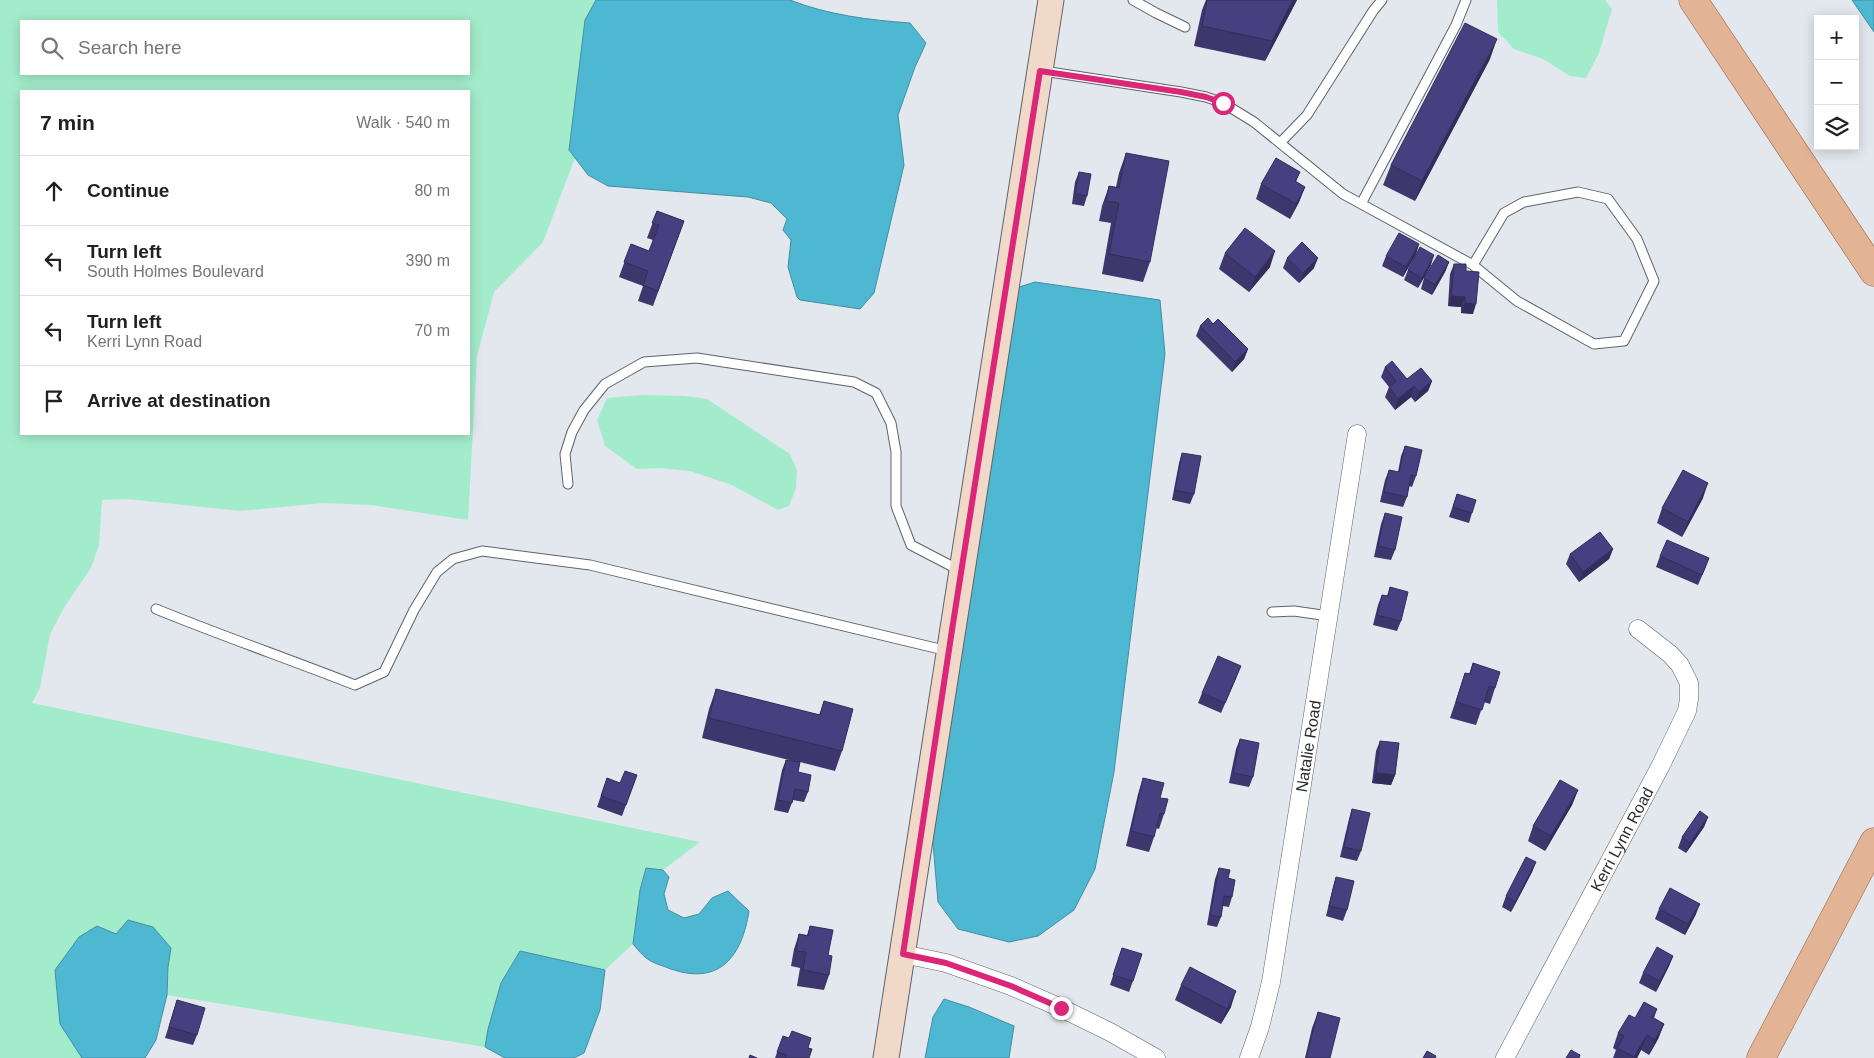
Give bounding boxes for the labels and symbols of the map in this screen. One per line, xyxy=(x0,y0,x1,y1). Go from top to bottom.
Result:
route start xyxy=(1212,92,1235,115)
street label: Natalie Road xyxy=(1293,699,1324,793)
street label: Kerri Lynn Road xyxy=(1587,785,1657,894)
route end xyxy=(1050,997,1073,1020)

